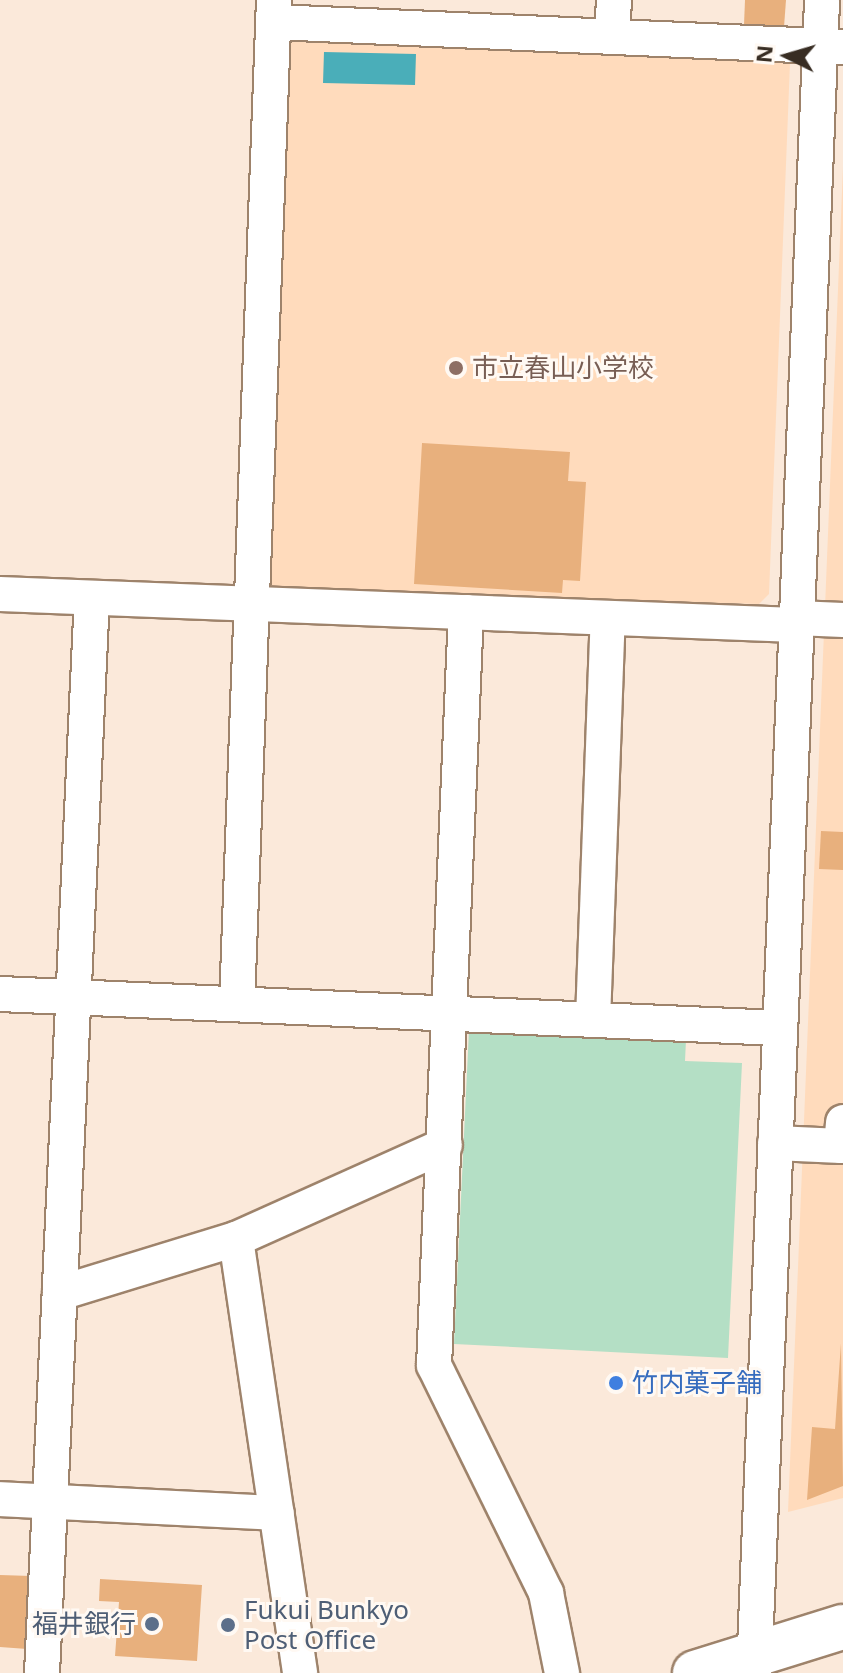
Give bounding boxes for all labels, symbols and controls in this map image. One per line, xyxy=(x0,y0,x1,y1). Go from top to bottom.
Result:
north arrow xyxy=(747,16,827,96)
text: N xyxy=(747,44,779,64)
place label: 市立春山小学校 xyxy=(472,352,654,384)
marker: 市立春山小学校 xyxy=(447,359,465,377)
place label: 竹内菓子舗 xyxy=(632,1367,762,1399)
marker: 竹内菓子舗 xyxy=(607,1374,625,1392)
place label: Fukui Bunkyo Post Office xyxy=(244,1594,409,1656)
place label: 福井銀行 xyxy=(32,1608,136,1640)
marker: 福井銀行 xyxy=(143,1615,161,1633)
marker: Fukui Bunkyo Post Office xyxy=(219,1616,237,1634)

